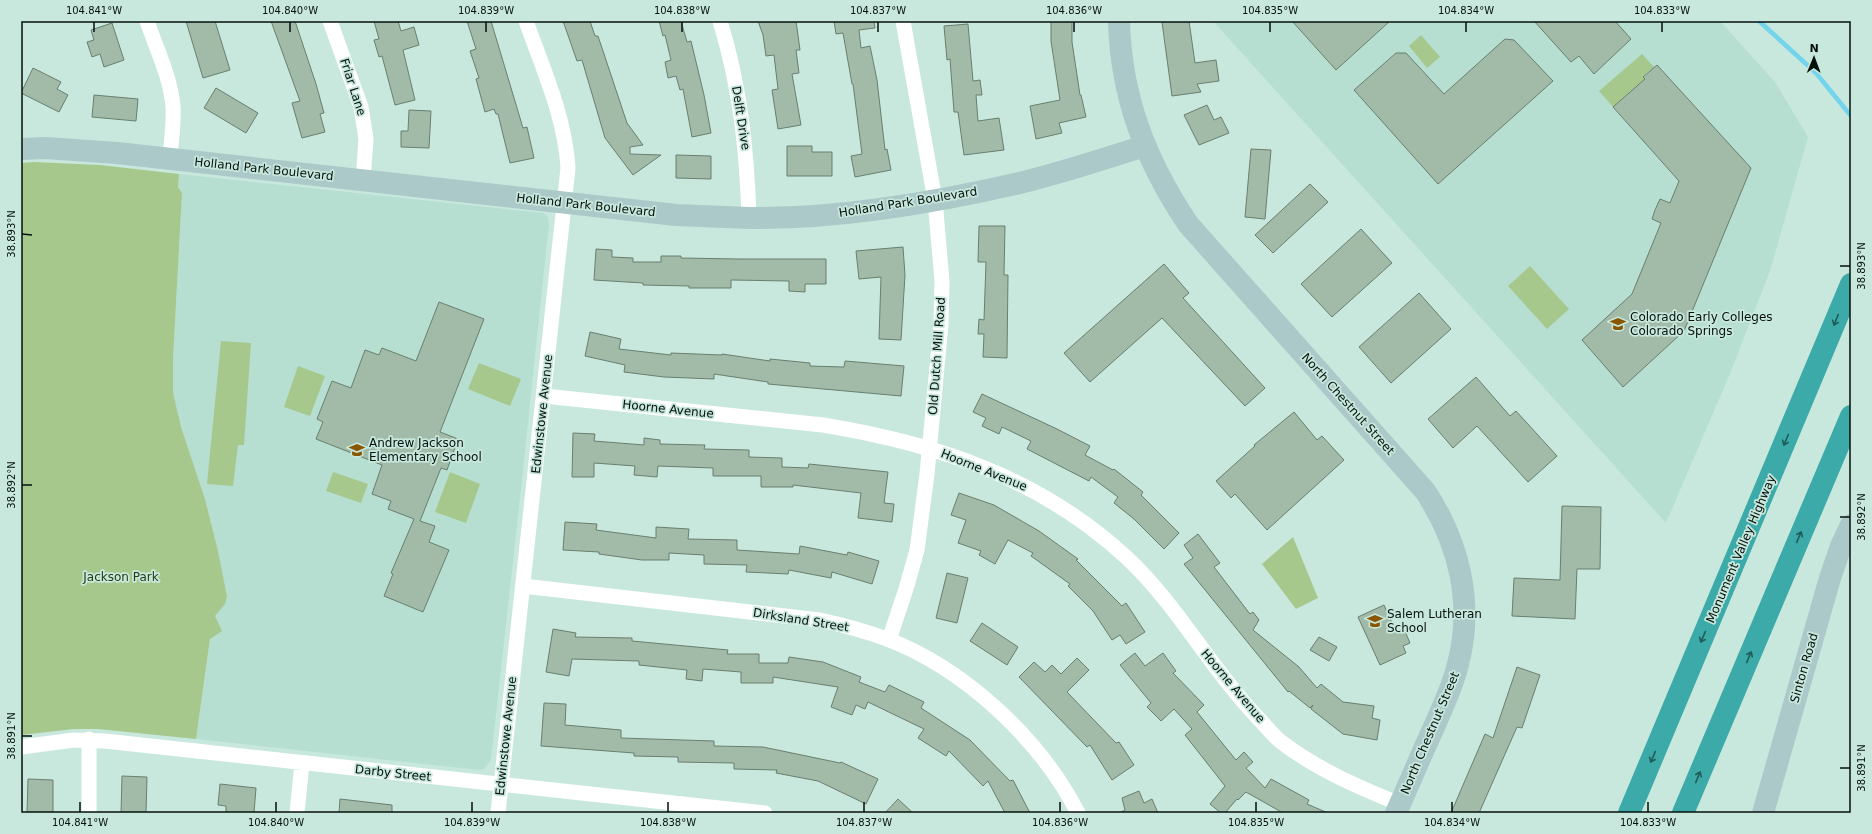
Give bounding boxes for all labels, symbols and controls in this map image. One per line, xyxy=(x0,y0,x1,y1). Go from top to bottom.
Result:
text: 104.841°W xyxy=(66,5,122,16)
text: 104.840°W xyxy=(262,5,318,16)
text: 104.839°W xyxy=(458,5,514,16)
text: 104.838°W xyxy=(654,5,710,16)
text: 104.837°W xyxy=(850,5,906,16)
text: 104.836°W xyxy=(1046,5,1102,16)
text: 104.835°W xyxy=(1242,5,1298,16)
text: 104.834°W xyxy=(1438,5,1494,16)
text: 104.833°W xyxy=(1634,5,1690,16)
north arrow xyxy=(1794,38,1834,78)
text: N xyxy=(1809,42,1819,55)
street label: Friar Lane xyxy=(337,57,369,117)
street label: Delft Drive xyxy=(729,85,753,151)
street label: Holland Park Boulevard xyxy=(194,155,334,183)
street label: Holland Park Boulevard xyxy=(838,184,978,220)
street label: Holland Park Boulevard xyxy=(516,191,656,219)
text: 38.893°N xyxy=(6,210,17,258)
text: 38.893°N xyxy=(1856,242,1867,290)
street label: Old Dutch Mill Road xyxy=(926,297,948,415)
place label: Colorado Early Colleges Colorado Springs xyxy=(1630,310,1773,338)
one-way arrow xyxy=(1832,313,1839,325)
school or university icon: Colorado Early Colleges Colorado Springs xyxy=(1609,315,1627,333)
street label: North Chestnut Street xyxy=(1299,350,1398,458)
street label: Edwinstowe Avenue xyxy=(529,354,555,474)
street label: Hoorne Avenue xyxy=(622,397,714,421)
one-way arrow xyxy=(1782,434,1790,446)
place label: Andrew Jackson Elementary School xyxy=(369,436,482,464)
school or university icon: Andrew Jackson Elementary School xyxy=(348,441,366,459)
street label: Hoorne Avenue xyxy=(939,446,1029,494)
text: 38.892°N xyxy=(6,461,17,509)
street label: Monument Valley Highway xyxy=(1703,473,1779,625)
text: 38.892°N xyxy=(1856,493,1867,541)
one-way arrow xyxy=(1796,532,1804,544)
park label: Jackson Park xyxy=(82,570,159,584)
street label: Dirksland Street xyxy=(752,606,850,635)
place label: Salem Lutheran School xyxy=(1387,607,1482,635)
school or university icon: Salem Lutheran School xyxy=(1366,612,1384,630)
one-way arrow xyxy=(1699,631,1707,643)
street label: Sinton Road xyxy=(1787,631,1821,705)
street label: Hoorne Avenue xyxy=(1198,646,1268,726)
one-way arrow xyxy=(1745,652,1753,664)
street label: North Chestnut Street xyxy=(1398,669,1462,796)
street label: Edwinstowe Avenue xyxy=(493,676,519,796)
text: 38.891°N xyxy=(6,712,17,760)
text: 38.891°N xyxy=(1856,744,1867,792)
one-way arrow xyxy=(1648,750,1656,762)
street label: Darby Street xyxy=(354,762,432,784)
one-way arrow xyxy=(1695,771,1703,783)
text: 104.841°W xyxy=(52,817,108,828)
text: 104.840°W xyxy=(248,817,304,828)
text: 104.839°W xyxy=(444,817,500,828)
text: 104.838°W xyxy=(640,817,696,828)
text: 104.837°W xyxy=(836,817,892,828)
text: 104.836°W xyxy=(1032,817,1088,828)
text: 104.835°W xyxy=(1228,817,1284,828)
text: 104.834°W xyxy=(1424,817,1480,828)
text: 104.833°W xyxy=(1620,817,1676,828)

